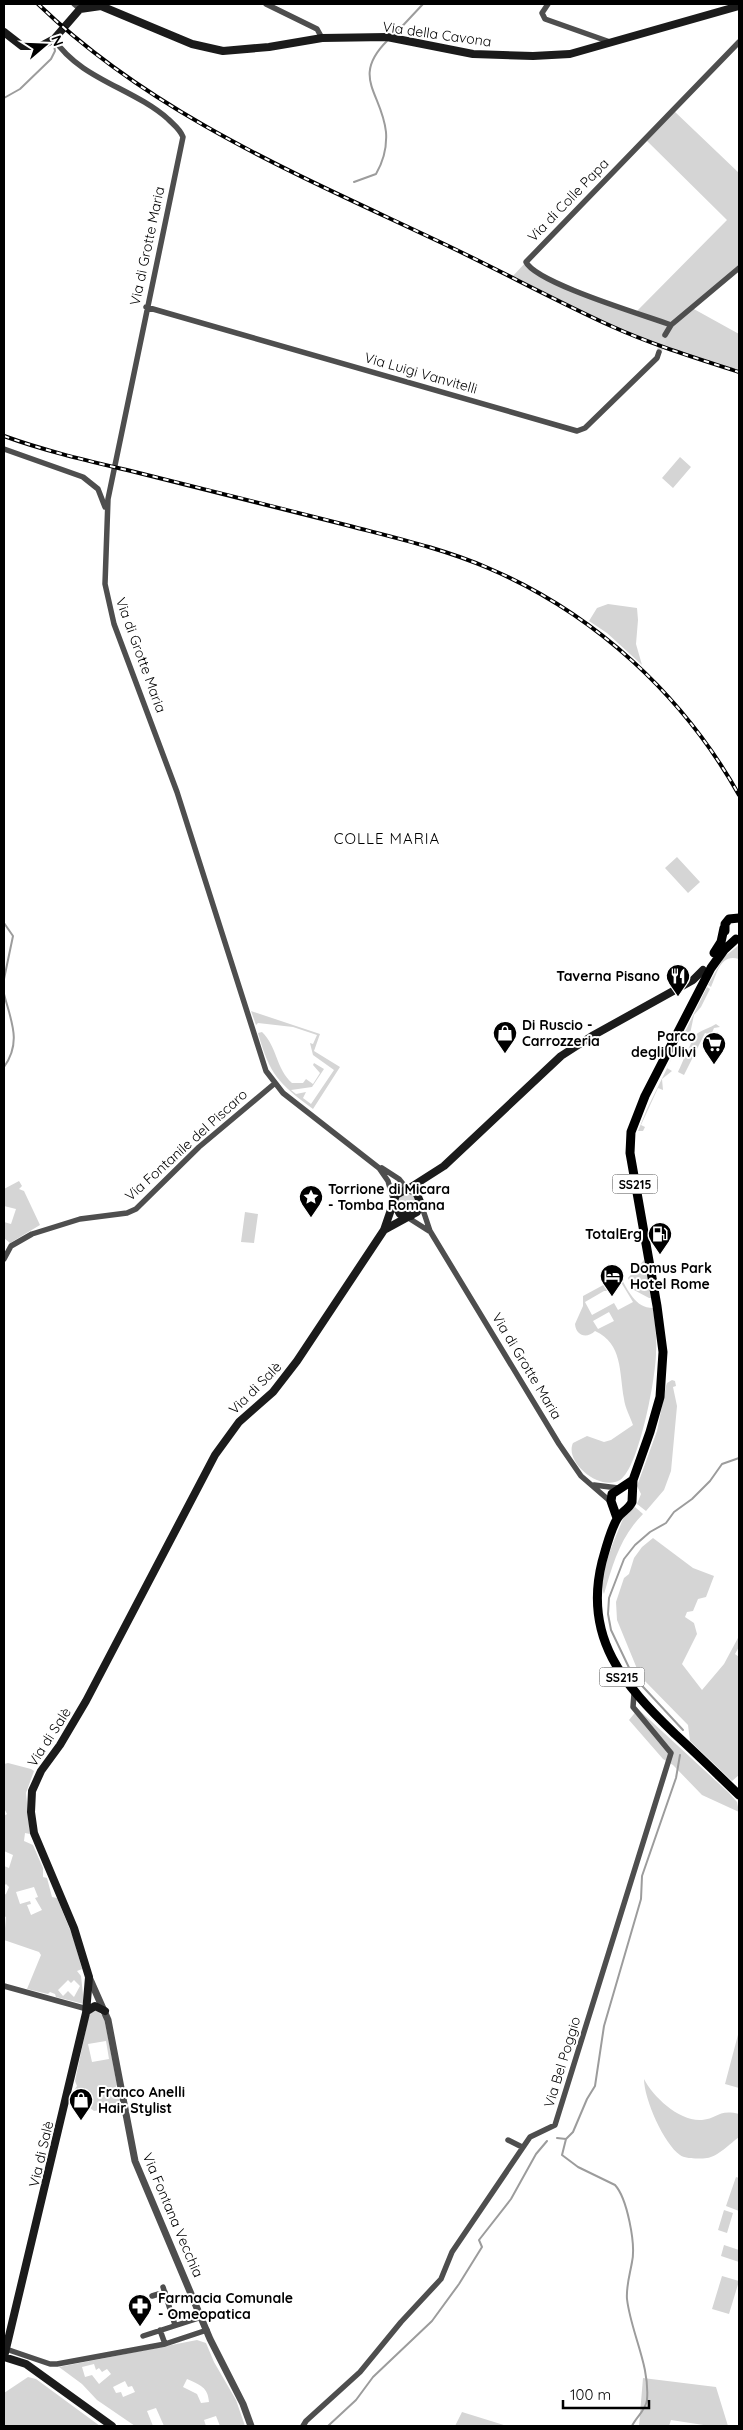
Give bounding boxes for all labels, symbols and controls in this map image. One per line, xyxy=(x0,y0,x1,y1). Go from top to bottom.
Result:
street label: Via della Cavona xyxy=(381,17,493,51)
north arrow xyxy=(20,20,70,70)
text: N xyxy=(47,33,67,49)
street label: Via di Colle Papa xyxy=(524,154,612,246)
street label: Via di Grotte Maria xyxy=(126,185,168,307)
street label: Via Luigi Vanvitelli xyxy=(362,348,480,398)
street label: Via di Grotte Maria xyxy=(112,595,170,715)
district label: COLLE MARIA xyxy=(334,829,440,848)
restaurant icon: Taverna Pisano xyxy=(665,963,691,997)
place label: Taverna Pisano xyxy=(556,967,660,985)
place label: Di Ruscio - Carrozzeria xyxy=(522,1016,600,1050)
shop icon: Di Ruscio - Carrozzeria xyxy=(492,1020,518,1054)
place label: Parco degli Ulivi xyxy=(631,1027,696,1061)
supermarket icon: Parco degli Ulivi xyxy=(701,1031,727,1065)
street label: Via Fontanile del Piscaro xyxy=(121,1085,251,1205)
road number: SS215 xyxy=(612,1174,658,1194)
place label: Torrione di Micara - Tomba Romana xyxy=(328,1180,450,1214)
place icon: Torrione di Micara - Tomba Romana xyxy=(298,1184,324,1218)
fuel station icon: TotalErg xyxy=(647,1221,673,1255)
place label: TotalErg xyxy=(585,1225,642,1243)
place label: Domus Park Hotel Rome xyxy=(630,1259,712,1293)
hotel icon: Domus Park Hotel Rome xyxy=(599,1263,625,1297)
street label: Via di Grotte Maria xyxy=(488,1309,566,1423)
street label: Via di Salè xyxy=(225,1358,285,1418)
road number: SS215 xyxy=(600,1668,644,1686)
street label: Via di Salè xyxy=(23,1704,75,1770)
street label: Via Bel Poggio xyxy=(540,2014,584,2110)
place label: Franco Anelli Hair Stylist xyxy=(98,2083,185,2117)
shop icon: Franco Anelli Hair Stylist xyxy=(68,2087,94,2121)
street label: Via di Salè xyxy=(25,2119,57,2189)
street label: Via Fontana Vecchia xyxy=(139,2150,207,2280)
place label: Farmacia Comunale - Omeopatica xyxy=(158,2289,293,2323)
pharmacy icon: Farmacia Comunale - Omeopatica xyxy=(127,2293,153,2327)
scale bar xyxy=(563,2378,649,2410)
text: 100 m xyxy=(570,2385,611,2404)

